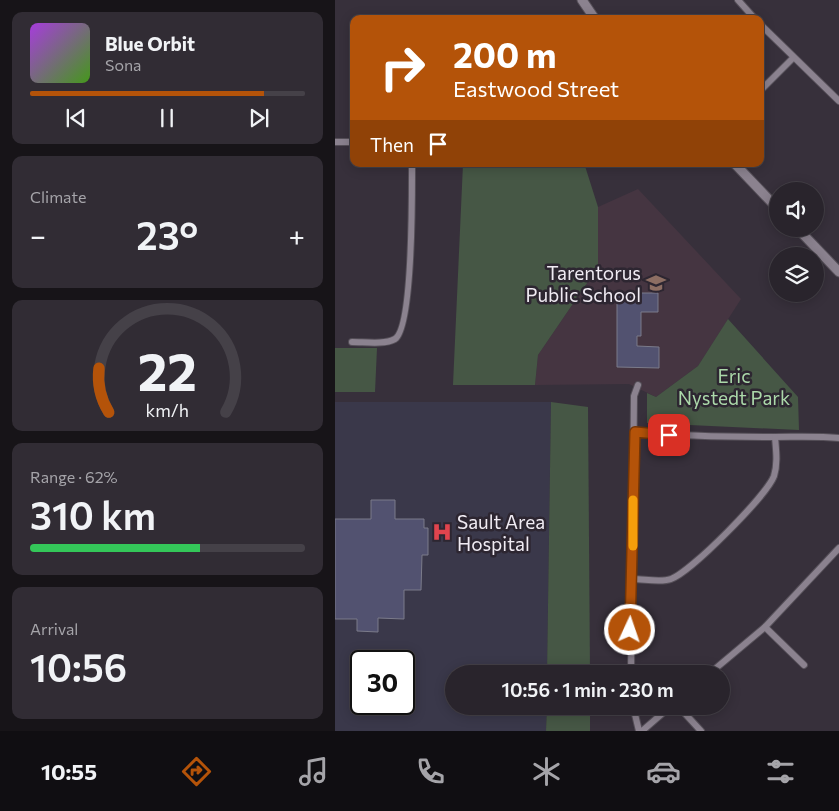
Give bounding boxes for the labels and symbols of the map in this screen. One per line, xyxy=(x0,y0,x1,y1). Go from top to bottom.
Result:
place label: Tarentorus Public School xyxy=(526,261,641,306)
school or university icon: Tarentorus Public School xyxy=(645,272,667,294)
park label: Eric Nystedt Park xyxy=(678,364,790,409)
pin xyxy=(648,414,690,456)
place label: Sault Area Hospital xyxy=(457,510,545,555)
hospital icon: Sault Area Hospital xyxy=(431,521,453,543)
position arrow xyxy=(603,603,655,655)
speed limit sign: 30 xyxy=(350,650,415,715)

